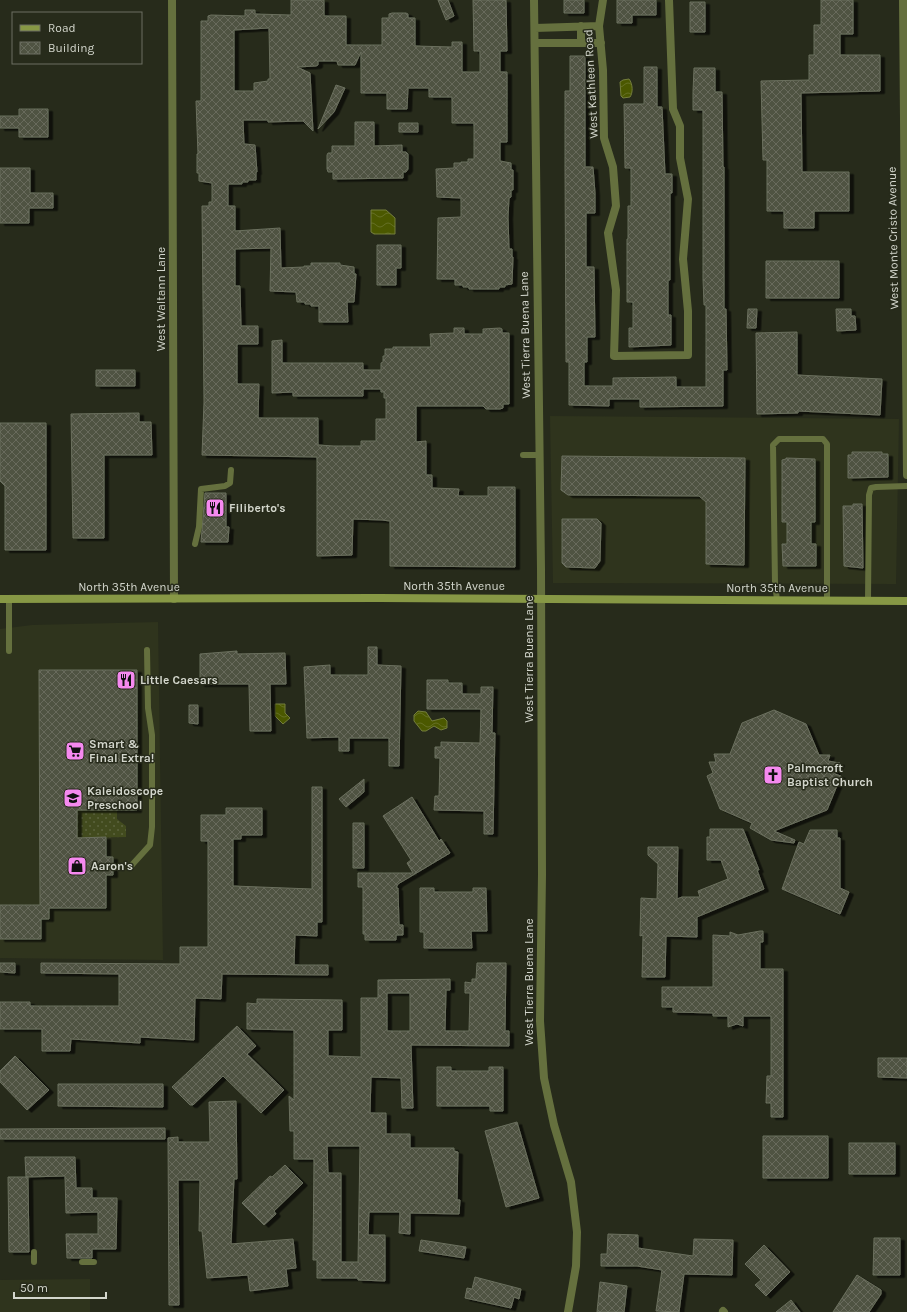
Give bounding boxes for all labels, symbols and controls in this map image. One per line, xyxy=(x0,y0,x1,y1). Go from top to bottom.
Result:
legend xyxy=(12,12,142,64)
text: Road xyxy=(48,21,76,35)
street label: West Kathleen Road xyxy=(581,29,601,139)
text: Building xyxy=(48,41,95,55)
street label: West Monte Cristo Avenue xyxy=(885,167,901,309)
street label: West Waltann Lane xyxy=(154,247,168,351)
street label: West Tierra Buena Lane xyxy=(517,271,533,399)
restaurant icon: Filiberto's xyxy=(204,497,226,519)
place label: Filiberto's xyxy=(229,501,286,515)
street label: North 35th Avenue xyxy=(403,579,505,593)
street label: North 35th Avenue xyxy=(78,580,180,594)
street label: North 35th Avenue xyxy=(726,581,828,595)
street label: West Tierra Buena Lane xyxy=(522,595,536,723)
restaurant icon: Little Caesars xyxy=(115,669,137,691)
place label: Little Caesars xyxy=(140,673,218,687)
place label: Smart & Final Extra! xyxy=(89,737,154,765)
supermarket icon: Smart & Final Extra! xyxy=(64,740,86,762)
place label: Palmcroft Baptist Church xyxy=(787,761,873,789)
church icon: Palmcroft Baptist Church xyxy=(762,764,784,786)
place label: Kaleidoscope Preschool xyxy=(87,784,163,812)
school or university icon: Kaleidoscope Preschool xyxy=(62,787,84,809)
shop icon: Aaron's xyxy=(66,855,88,877)
place label: Aaron's xyxy=(91,859,133,873)
street label: West Tierra Buena Lane xyxy=(522,918,536,1046)
scale bar xyxy=(14,1274,106,1300)
text: 50 m xyxy=(20,1281,48,1295)

